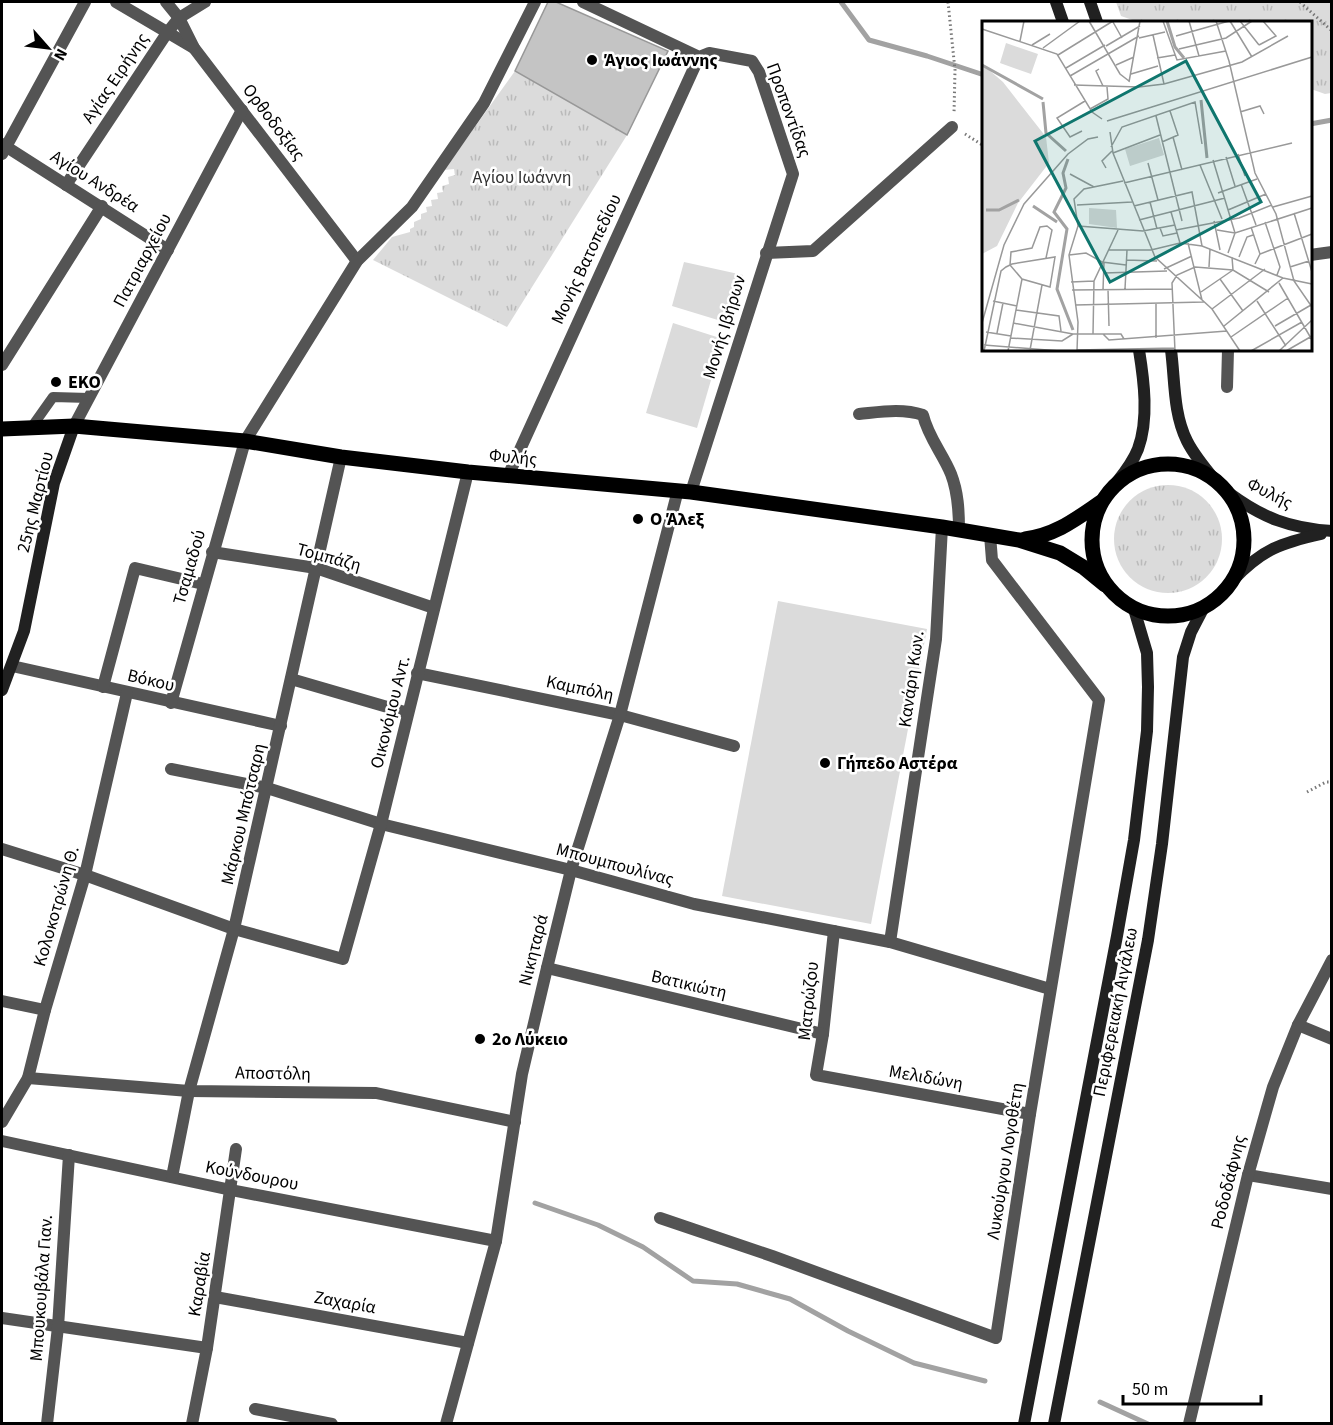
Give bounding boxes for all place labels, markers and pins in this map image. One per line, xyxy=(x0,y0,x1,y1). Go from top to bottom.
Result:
place label: Άγιος Ιωάννης xyxy=(604,48,718,73)
marker: Άγιος Ιωάννης xyxy=(585,53,599,67)
place label: EKO xyxy=(68,370,101,395)
marker: EKO xyxy=(49,375,63,389)
place label: Ο Άλεξ xyxy=(650,507,705,532)
marker: Ο Άλεξ xyxy=(631,512,645,526)
place label: Γήπεδο Αστέρα xyxy=(837,751,958,776)
marker: Γήπεδο Αστέρα xyxy=(818,756,832,770)
place label: 2ο Λύκειο xyxy=(492,1027,568,1052)
marker: 2ο Λύκειο xyxy=(473,1032,487,1046)

